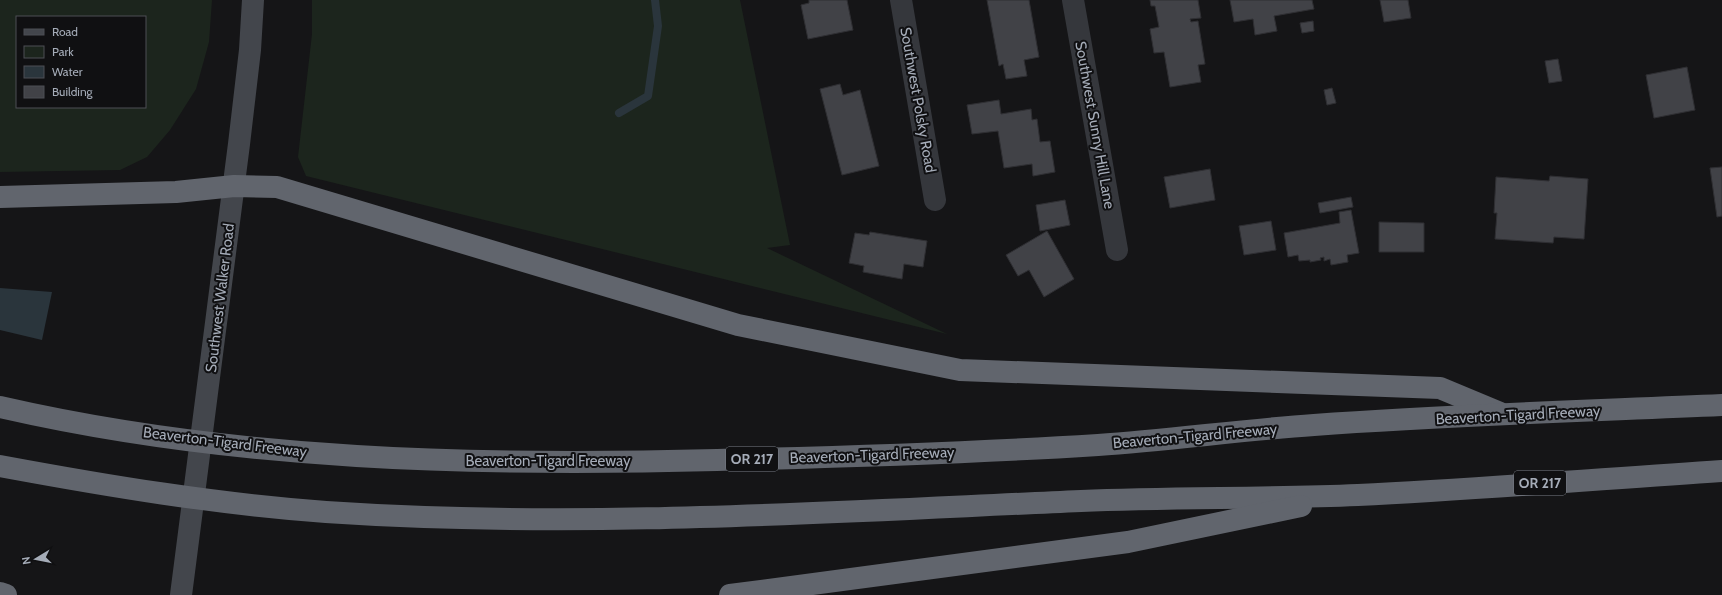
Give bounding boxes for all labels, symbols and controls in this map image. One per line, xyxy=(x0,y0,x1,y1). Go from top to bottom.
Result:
legend xyxy=(16,16,146,108)
text: Road xyxy=(52,24,78,39)
street label: Southwest Polsky Road xyxy=(896,26,940,174)
street label: Southwest Sunny Hill Lane xyxy=(1071,40,1119,211)
text: Park xyxy=(52,44,74,59)
text: Water xyxy=(52,64,83,79)
text: Building xyxy=(52,84,94,99)
street label: Southwest Walker Road xyxy=(202,222,238,374)
street label: Beaverton-Tigard Freeway xyxy=(1435,402,1601,428)
street label: Beaverton-Tigard Freeway xyxy=(1112,420,1278,452)
street label: Beaverton-Tigard Freeway xyxy=(142,423,308,461)
street label: Beaverton-Tigard Freeway xyxy=(789,443,955,467)
road number: OR 217 xyxy=(726,447,778,471)
street label: Beaverton-Tigard Freeway xyxy=(466,452,631,470)
road number: OR 217 xyxy=(1514,471,1566,495)
north arrow xyxy=(16,539,56,579)
text: N xyxy=(19,556,34,566)

